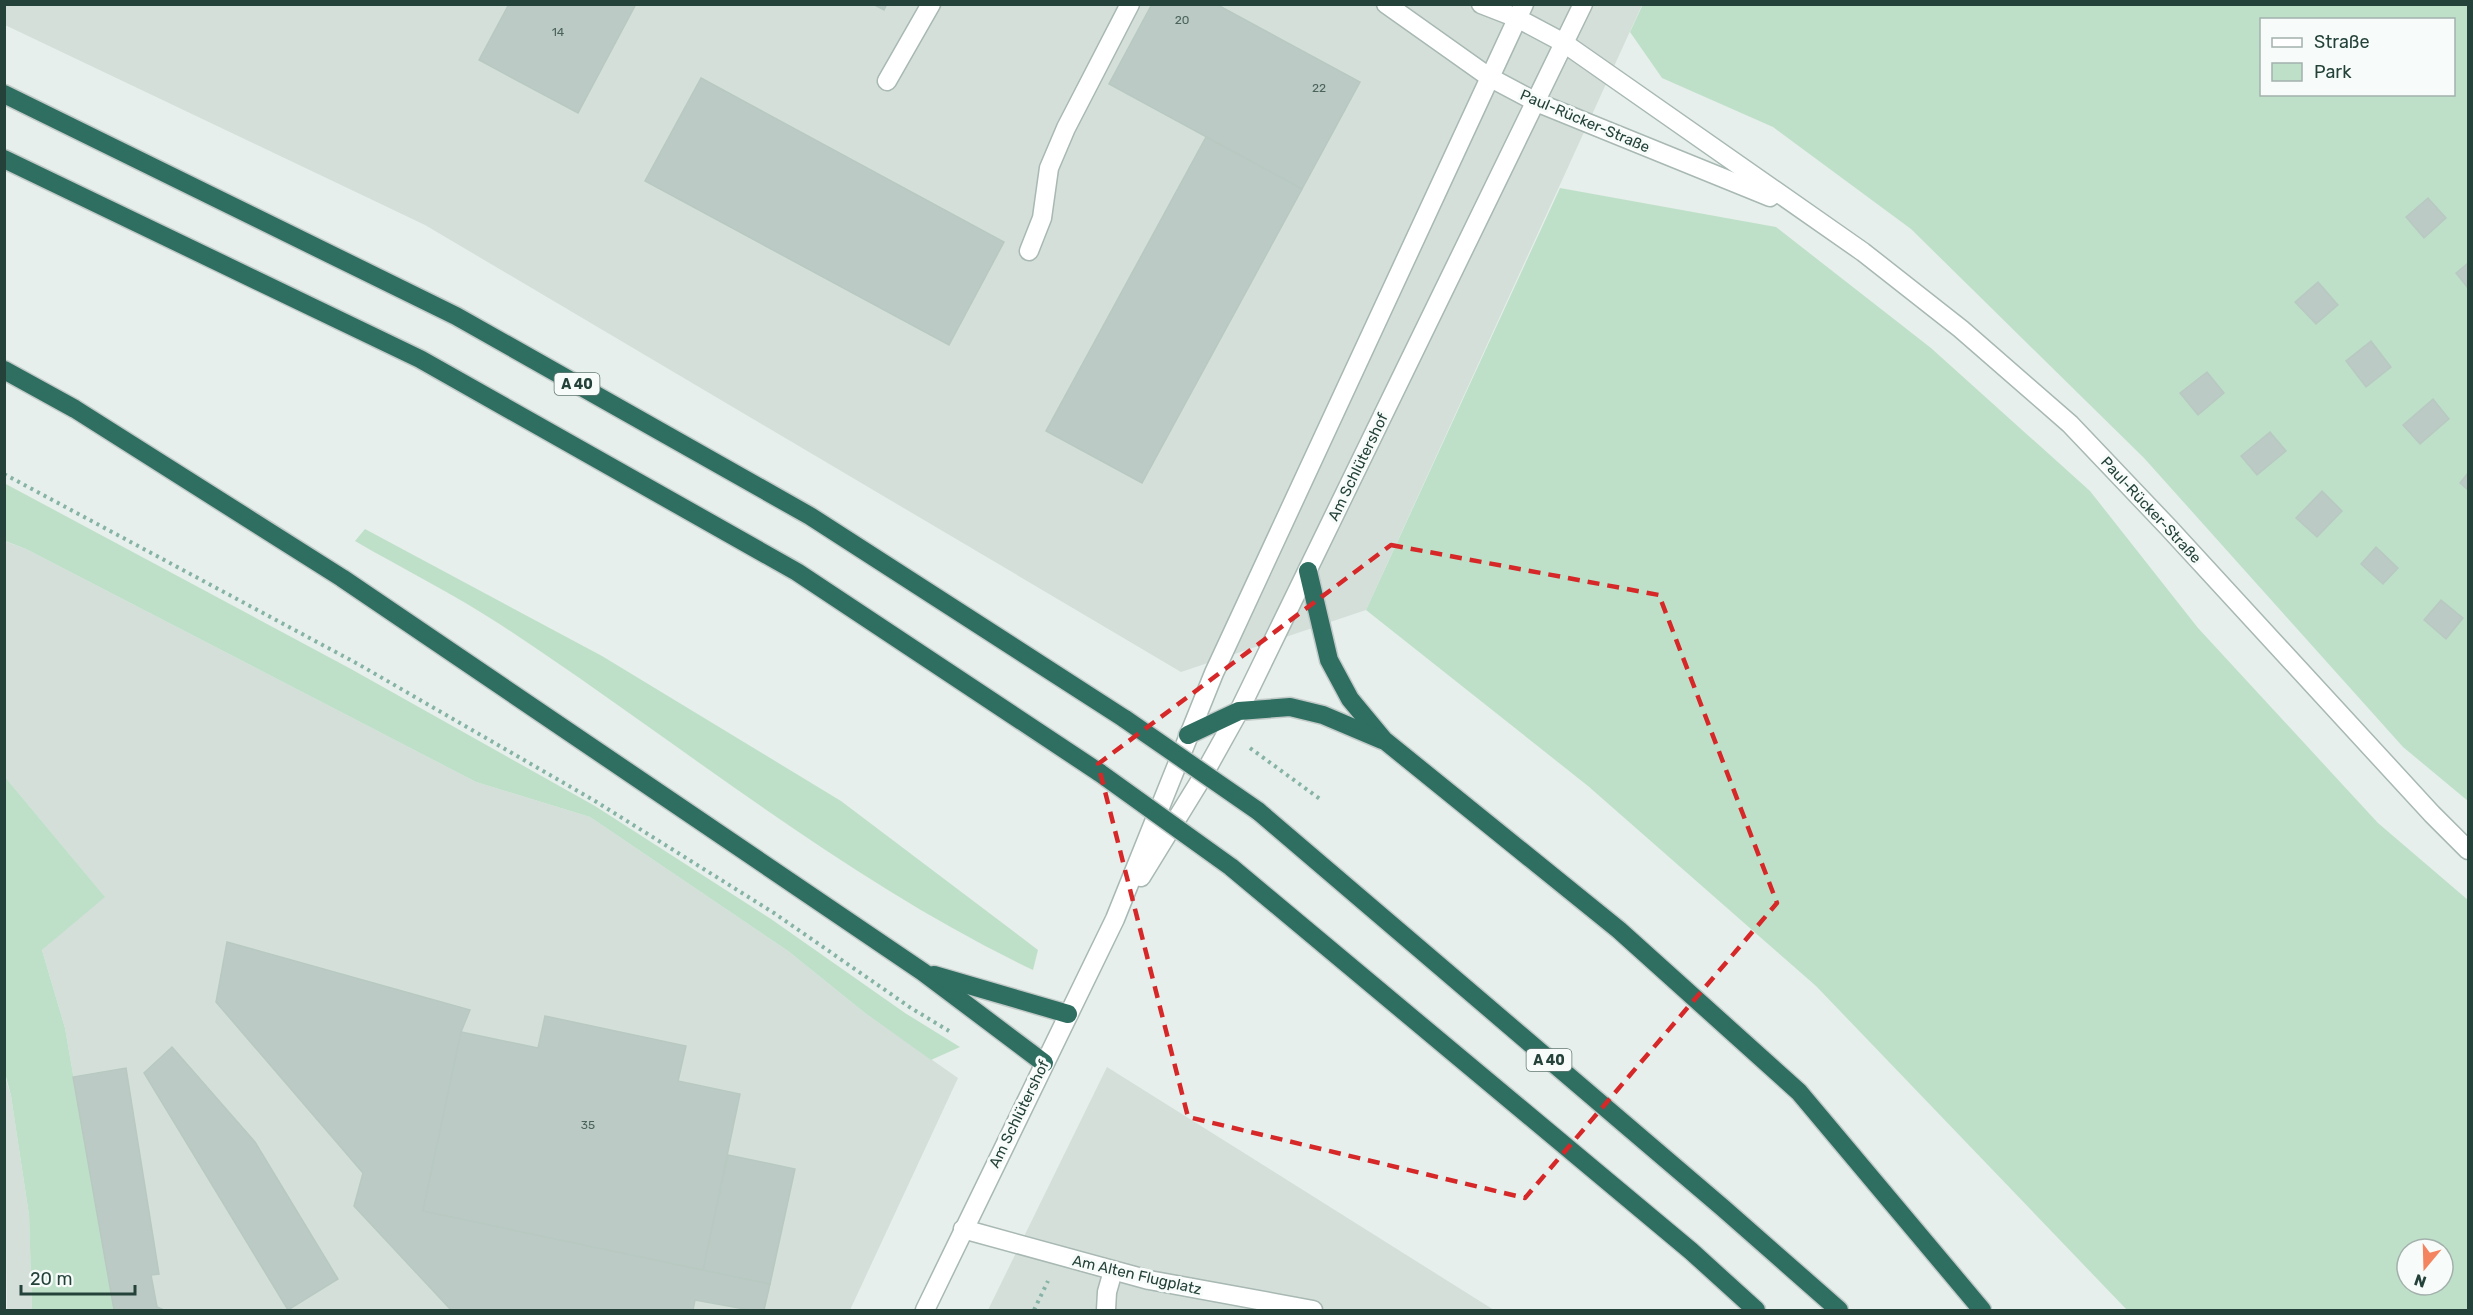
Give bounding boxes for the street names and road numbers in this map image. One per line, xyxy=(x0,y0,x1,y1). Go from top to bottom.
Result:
street label: Paul-Rücker-Straße xyxy=(1518,86,1652,156)
road number: A 40 xyxy=(554,373,600,395)
street label: Am Schlütershof xyxy=(1324,410,1392,524)
street label: Paul-Rücker-Straße xyxy=(2097,453,2205,567)
road number: A 40 xyxy=(1526,1049,1572,1071)
street label: Am Schlütershof xyxy=(985,1057,1053,1171)
street label: Am Alten Flugplatz xyxy=(1071,1251,1204,1299)

